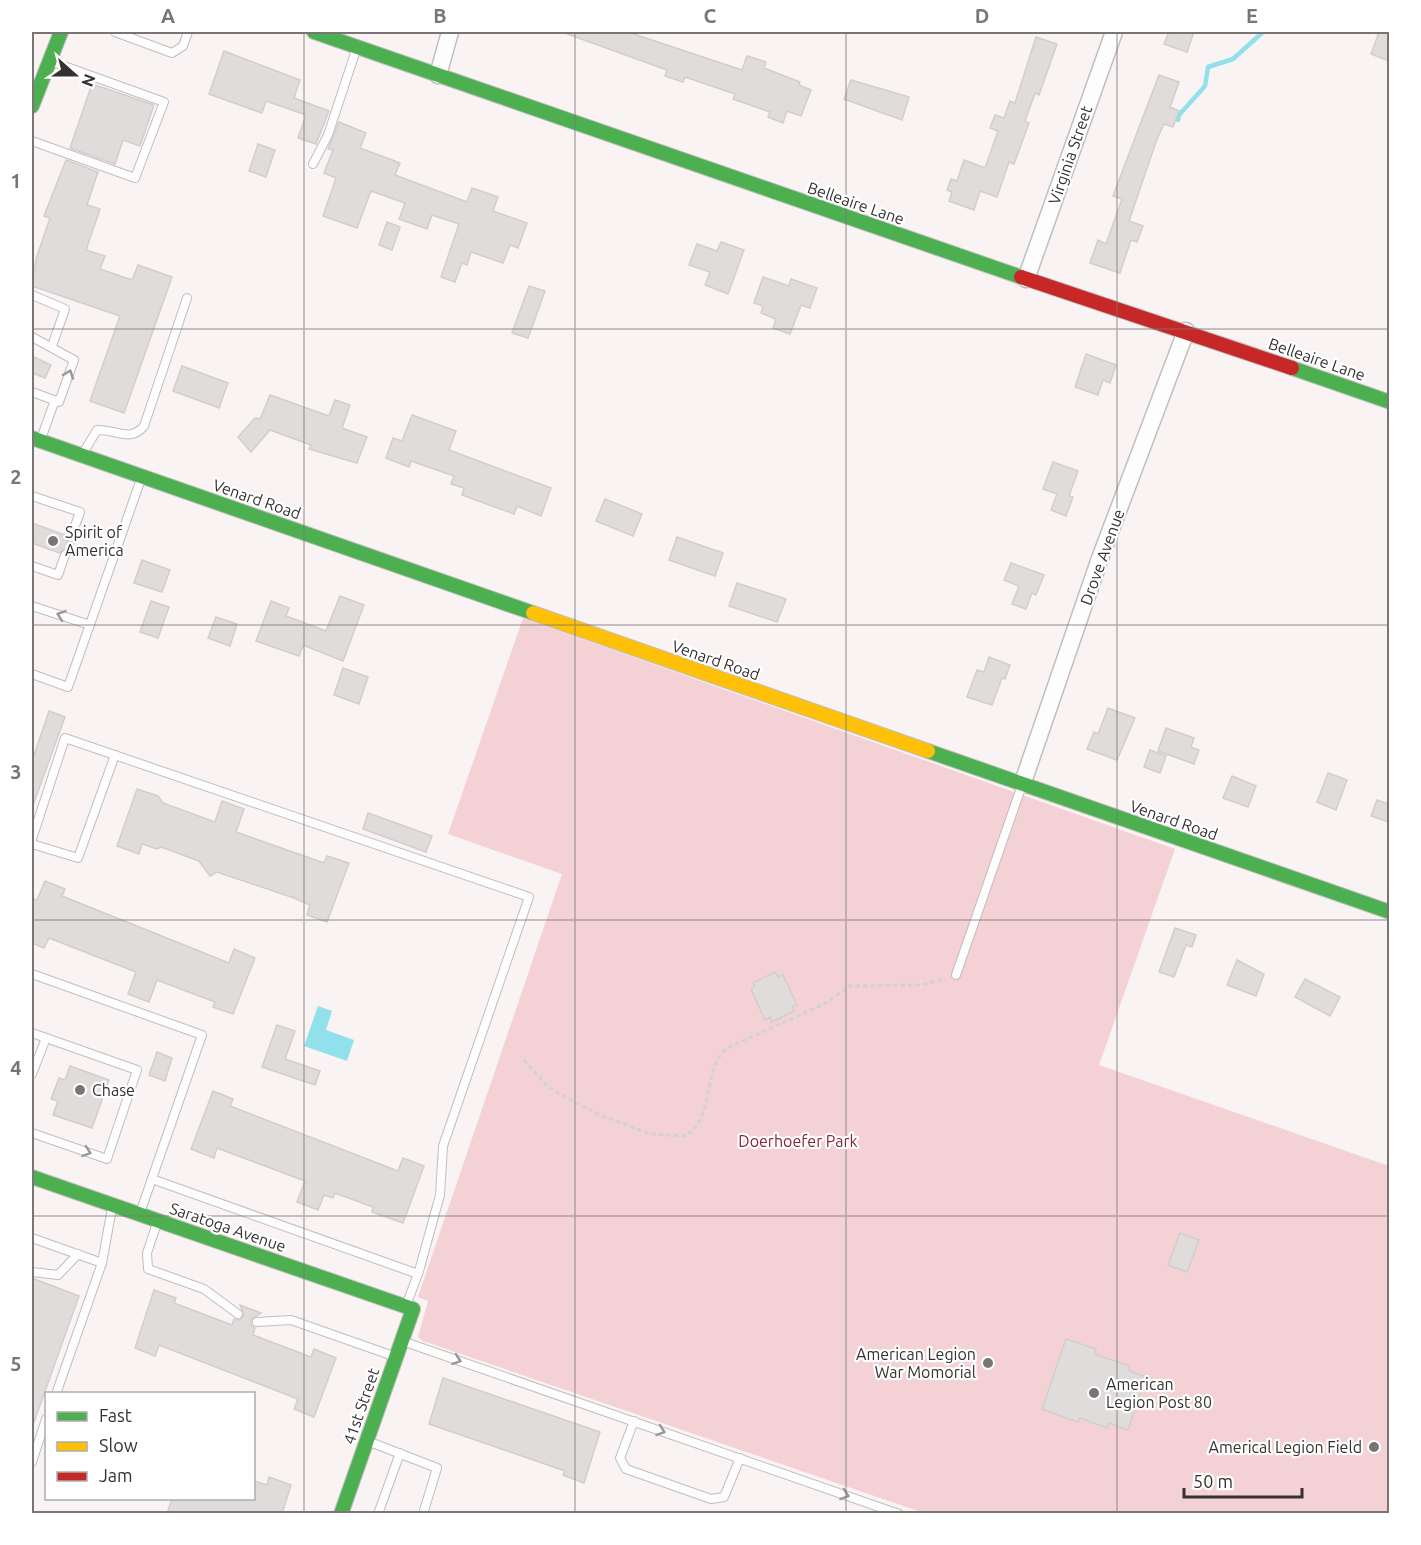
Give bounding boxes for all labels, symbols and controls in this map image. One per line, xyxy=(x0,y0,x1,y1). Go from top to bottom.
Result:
text: A xyxy=(161,4,175,27)
text: B xyxy=(433,4,447,27)
text: C xyxy=(704,4,717,27)
text: D xyxy=(975,4,989,27)
text: E xyxy=(1246,4,1258,27)
north arrow xyxy=(45,45,105,105)
text: N xyxy=(78,72,100,89)
street label: Virginia Street xyxy=(1045,103,1096,207)
text: 1 xyxy=(10,169,22,192)
street label: Belleaire Lane xyxy=(805,178,907,228)
street label: Belleaire Lane xyxy=(1266,334,1368,384)
one-way arrow xyxy=(62,369,75,380)
text: 2 xyxy=(10,465,22,488)
street label: Venard Road xyxy=(211,476,303,522)
street label: Drove Avenue xyxy=(1076,507,1128,607)
place label: Spirit of America xyxy=(65,523,124,559)
marker: Spirit of America xyxy=(46,534,60,548)
one-way arrow xyxy=(56,610,66,623)
street label: Venard Road xyxy=(670,637,762,683)
text: 3 xyxy=(10,760,22,783)
street label: Venard Road xyxy=(1128,797,1220,843)
text: 4 xyxy=(10,1056,22,1079)
place label: Chase xyxy=(92,1081,135,1099)
marker: Chase xyxy=(73,1083,87,1097)
park label: Doerhoefer Park xyxy=(738,1132,858,1150)
one-way arrow xyxy=(81,1145,92,1157)
street label: Saratoga Avenue xyxy=(168,1199,288,1255)
place label: American Legion War Momorial xyxy=(856,1345,976,1381)
text: 5 xyxy=(10,1352,22,1375)
one-way arrow xyxy=(451,1352,462,1365)
marker: American Legion War Momorial xyxy=(981,1356,995,1370)
street label: 41st Street xyxy=(340,1365,383,1447)
place label: American Legion Post 80 xyxy=(1106,1375,1212,1411)
marker: American Legion Post 80 xyxy=(1087,1386,1101,1400)
legend xyxy=(45,1392,255,1500)
text: Fast xyxy=(99,1405,132,1425)
one-way arrow xyxy=(655,1423,666,1436)
text: Slow xyxy=(99,1435,138,1455)
place label: Americal Legion Field xyxy=(1209,1438,1362,1456)
marker: Americal Legion Field xyxy=(1367,1440,1381,1454)
scale bar xyxy=(1184,1461,1302,1499)
text: Jam xyxy=(99,1465,133,1485)
text: 50 m xyxy=(1193,1471,1233,1491)
one-way arrow xyxy=(839,1487,850,1500)

